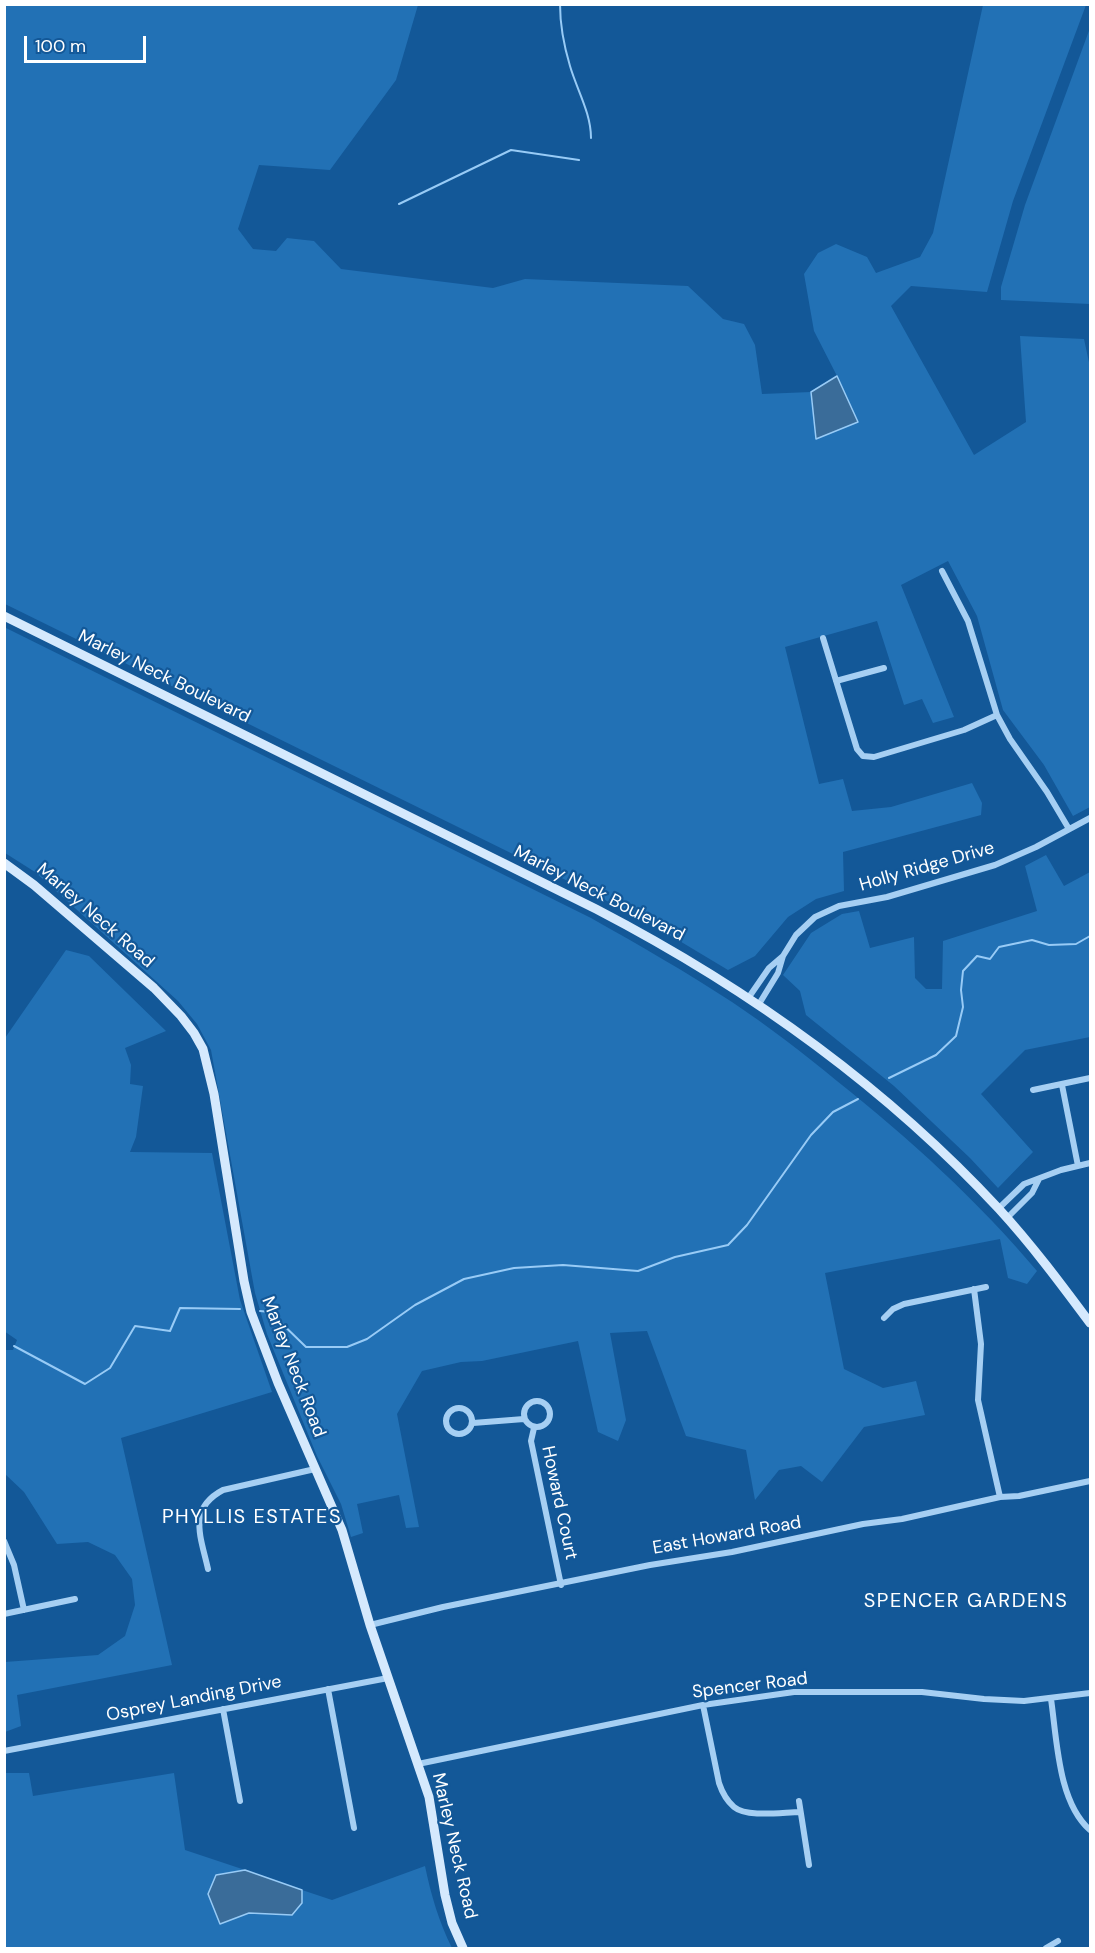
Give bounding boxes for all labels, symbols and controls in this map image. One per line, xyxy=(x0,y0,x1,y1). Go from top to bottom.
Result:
scale bar xyxy=(27,24,148,62)
text: 100 m xyxy=(35,34,86,58)
street label: Marley Neck Boulevard xyxy=(74,626,254,728)
street label: Holly Ridge Drive xyxy=(857,837,997,897)
street label: Marley Neck Boulevard xyxy=(510,841,688,947)
street label: Marley Neck Road xyxy=(32,859,158,973)
street label: Marley Neck Road xyxy=(256,1294,330,1440)
street label: Howard Court xyxy=(536,1444,582,1562)
district label: PHYLLIS ESTATES xyxy=(162,1506,342,1530)
street label: East Howard Road xyxy=(651,1512,803,1560)
district label: SPENCER GARDENS xyxy=(864,1590,1068,1614)
street label: Spencer Road xyxy=(691,1668,809,1704)
street label: Osprey Landing Drive xyxy=(104,1671,284,1727)
street label: Marley Neck Road xyxy=(427,1771,481,1921)

